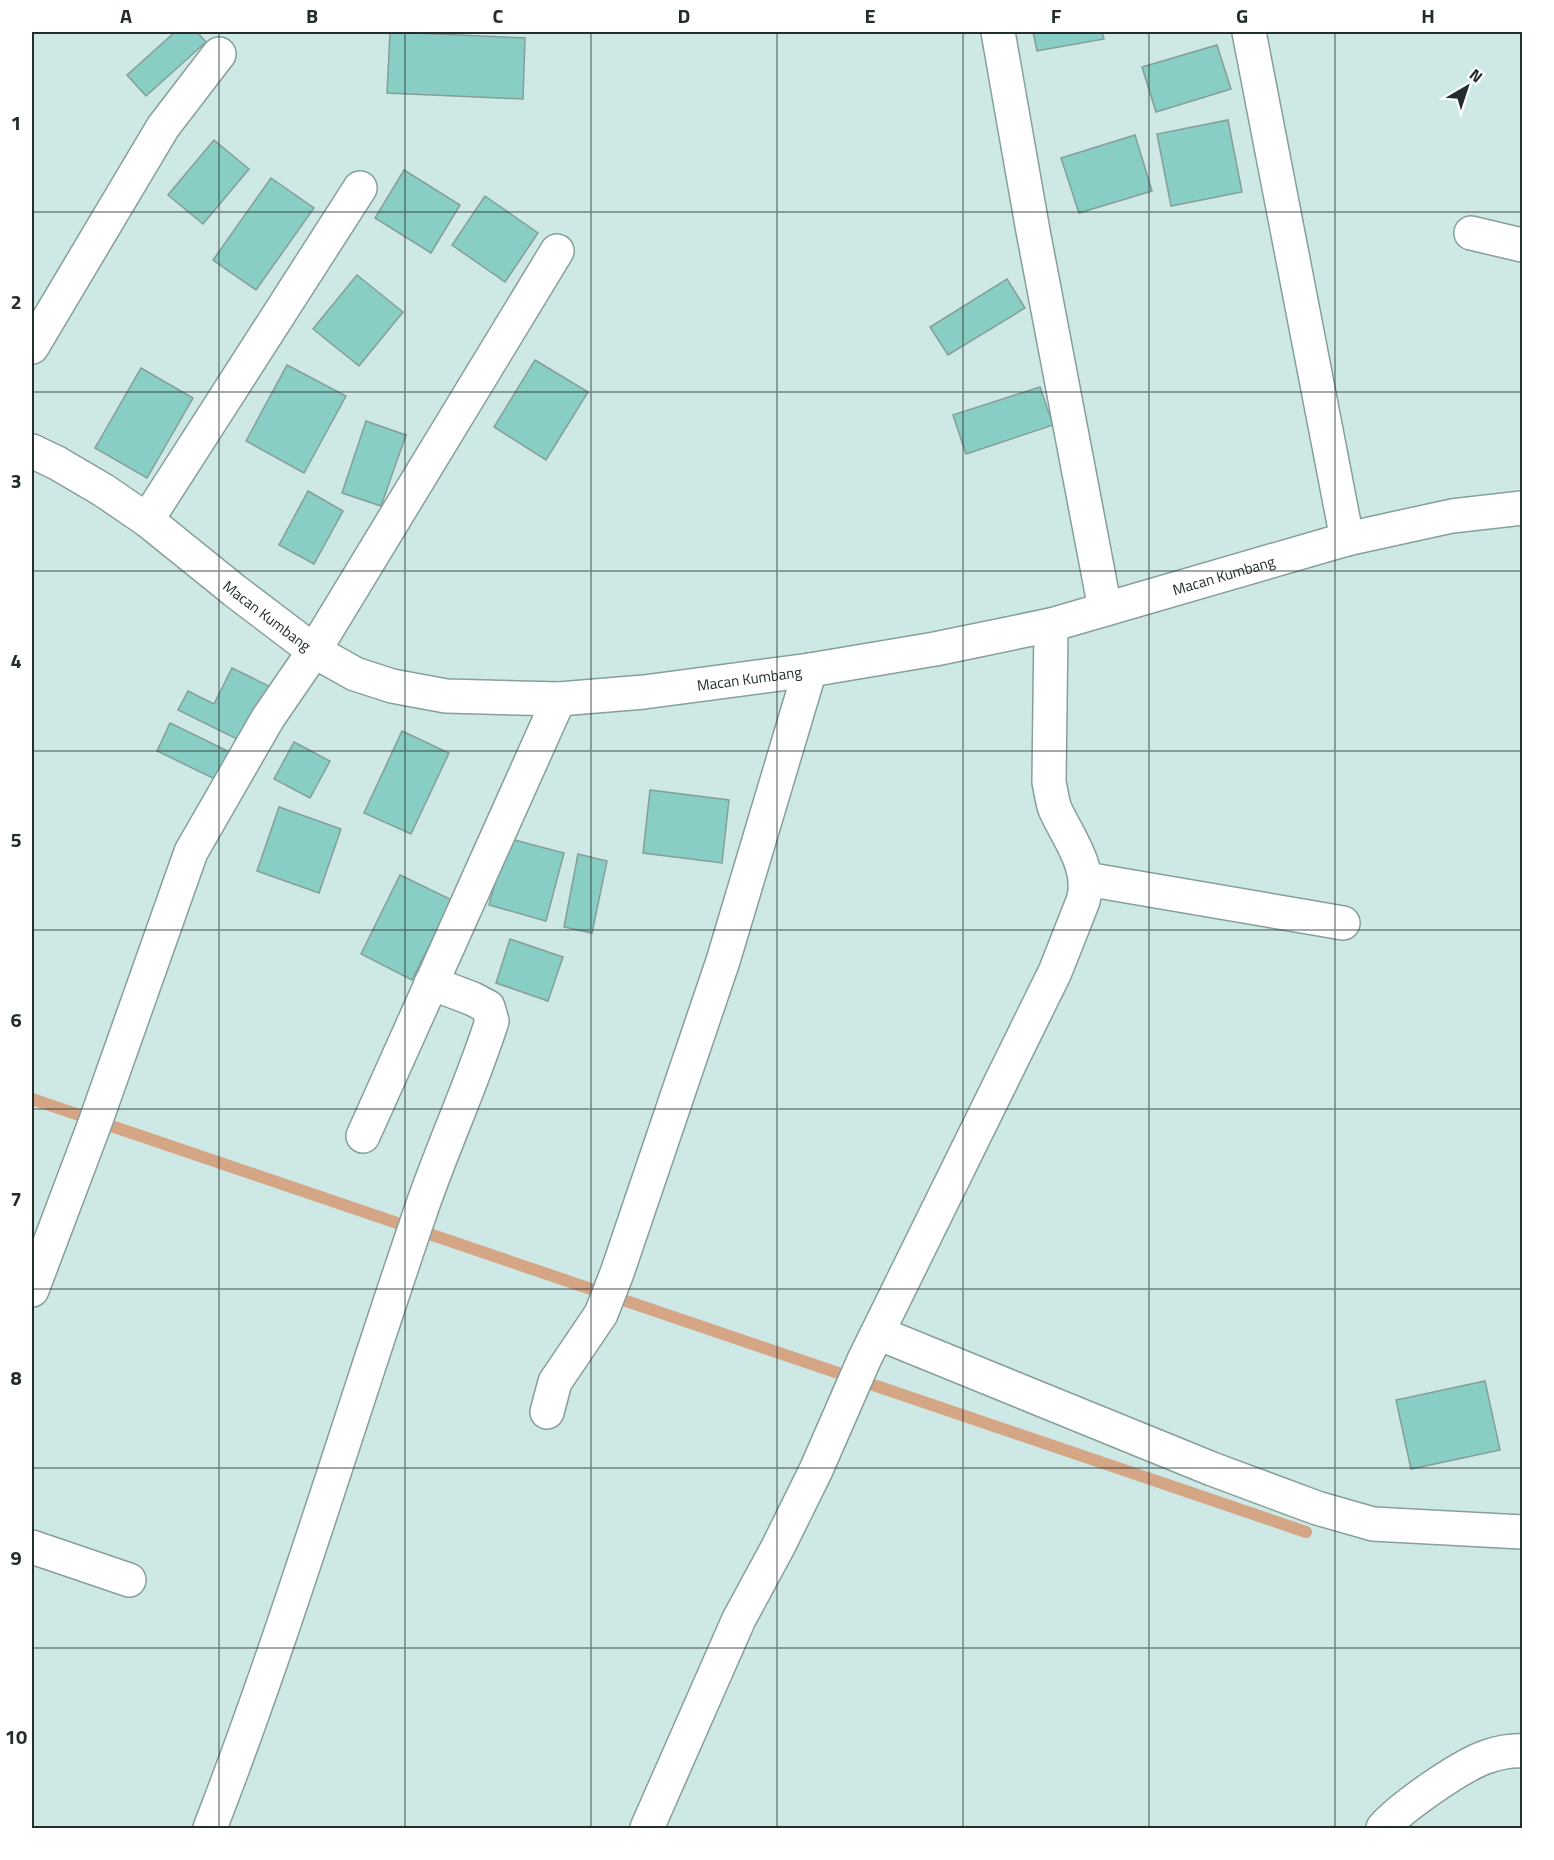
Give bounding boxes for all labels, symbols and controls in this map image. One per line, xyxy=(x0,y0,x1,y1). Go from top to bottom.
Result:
text: A xyxy=(120,0,132,31)
text: B xyxy=(306,0,318,31)
text: C xyxy=(493,0,504,31)
text: D xyxy=(678,0,690,31)
text: E xyxy=(864,0,876,31)
text: F xyxy=(1051,0,1062,31)
text: G xyxy=(1236,0,1248,31)
text: H xyxy=(1421,0,1435,31)
north arrow xyxy=(1437,57,1497,117)
text: N xyxy=(1465,63,1488,88)
text: 1 xyxy=(10,107,22,138)
text: 2 xyxy=(10,286,22,317)
text: 3 xyxy=(10,465,22,496)
street label: Macan Kumbang xyxy=(1170,549,1278,601)
street label: Macan Kumbang xyxy=(218,574,317,657)
text: 4 xyxy=(10,645,22,676)
street label: Macan Kumbang xyxy=(695,660,803,696)
text: 5 xyxy=(10,824,22,855)
text: 6 xyxy=(10,1004,22,1035)
text: 7 xyxy=(10,1183,22,1214)
text: 8 xyxy=(10,1362,22,1393)
text: 9 xyxy=(10,1542,22,1573)
text: 10 xyxy=(5,1721,27,1752)

